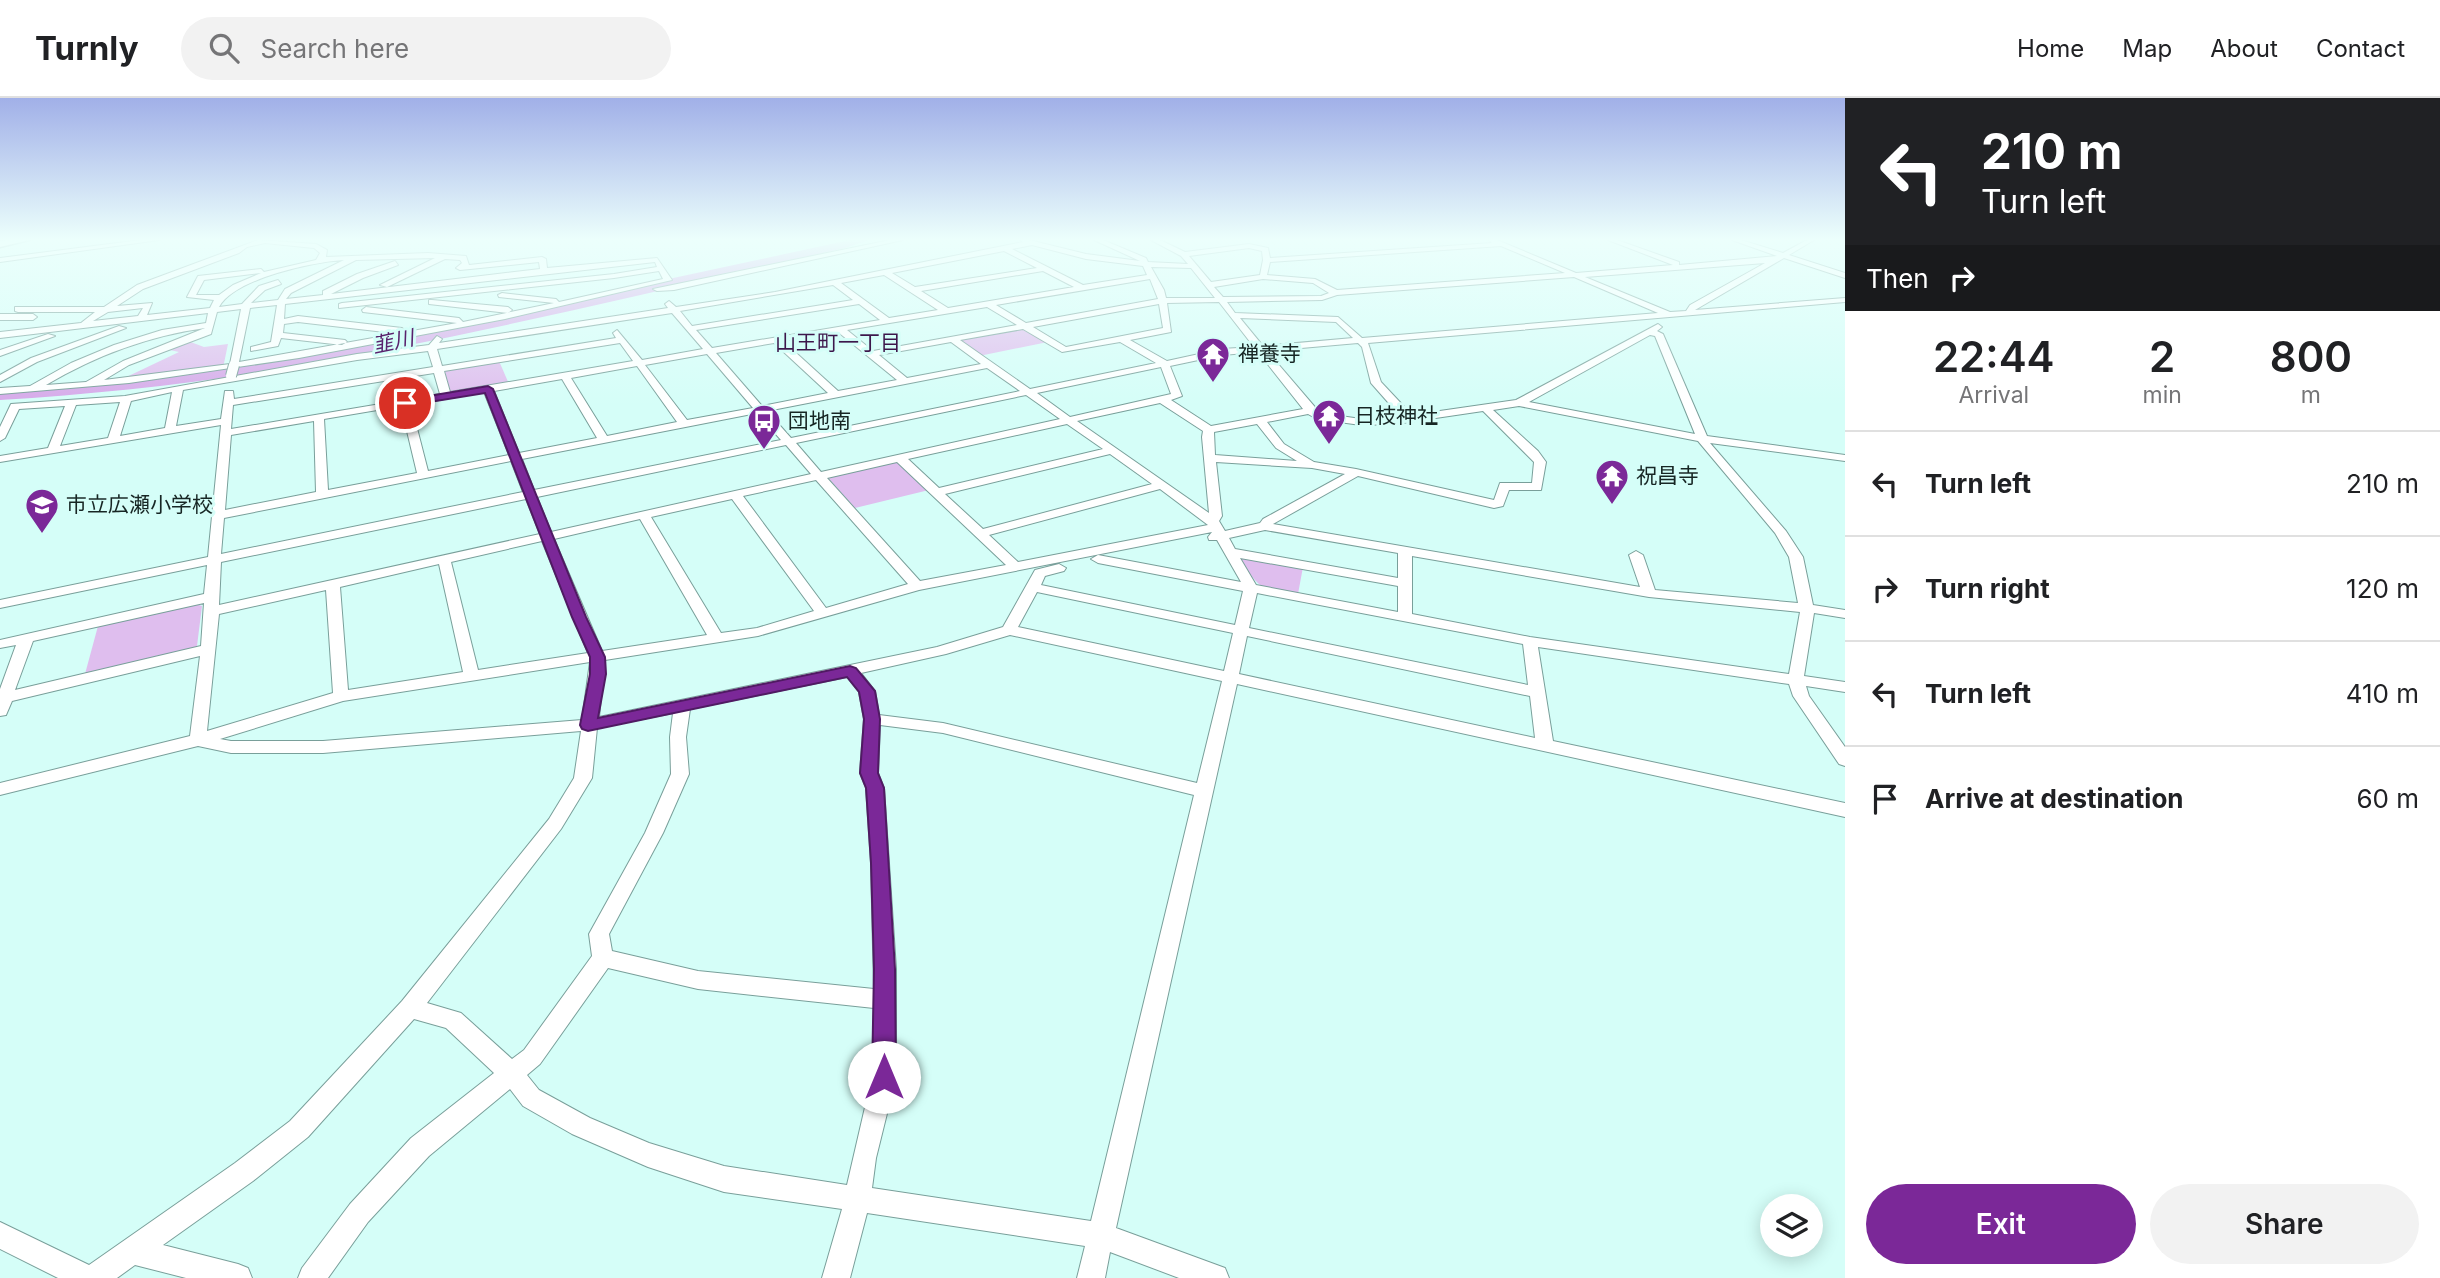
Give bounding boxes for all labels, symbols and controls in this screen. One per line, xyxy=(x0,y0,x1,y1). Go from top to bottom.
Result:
search box xyxy=(181,17,671,80)
text: Turnly xyxy=(35,28,139,68)
icon: search xyxy=(205,29,243,67)
text: Search here xyxy=(261,33,409,64)
text: Home xyxy=(2017,34,2084,63)
text: Map xyxy=(2122,34,2172,63)
text: About xyxy=(2210,34,2278,63)
text: Contact xyxy=(2316,34,2405,63)
text: 210 m xyxy=(1981,122,2122,181)
icon: left xyxy=(1866,126,1957,217)
text: Turn left xyxy=(1981,182,2106,221)
icon: right xyxy=(1943,259,1981,297)
text: Then xyxy=(1866,263,1929,294)
water label: 韮川 xyxy=(370,325,418,358)
district label: 山王町一丁目 xyxy=(775,330,901,355)
text: 22:44 xyxy=(1933,331,2055,382)
text: 2 xyxy=(2149,331,2175,382)
text: 800 xyxy=(2270,331,2352,382)
temple icon: 禅養寺 xyxy=(1194,335,1232,384)
place label: 禅養寺 xyxy=(1238,341,1301,366)
pin xyxy=(375,373,435,433)
text: Arrival xyxy=(1958,381,2029,409)
text: min xyxy=(2143,381,2182,409)
text: m xyxy=(2301,381,2321,409)
icon: arrive xyxy=(386,384,424,422)
temple icon: 日枝神社 xyxy=(1310,397,1348,446)
bus stop icon: 団地南 xyxy=(745,402,783,451)
place label: 日枝神社 xyxy=(1354,403,1438,428)
place label: 団地南 xyxy=(788,408,851,433)
temple icon: 祝昌寺 xyxy=(1593,457,1631,506)
place label: 祝昌寺 xyxy=(1636,463,1699,488)
icon: left xyxy=(1866,465,1904,503)
text: Turn left xyxy=(1925,468,2031,499)
text: 210 m xyxy=(2346,468,2419,499)
school or university icon: 市立広瀬小学校 xyxy=(23,486,61,535)
place label: 市立広瀬小学校 xyxy=(66,492,213,517)
icon: right xyxy=(1866,570,1904,608)
text: Turn right xyxy=(1925,573,2050,604)
text: 120 m xyxy=(2346,573,2419,604)
icon: left xyxy=(1866,675,1904,713)
text: Turn left xyxy=(1925,678,2031,709)
text: 410 m xyxy=(2346,678,2419,709)
icon: arrive xyxy=(1866,780,1904,818)
text: Arrive at destination xyxy=(1925,783,2184,814)
text: 60 m xyxy=(2356,783,2419,814)
position arrow xyxy=(847,1040,921,1114)
button: Exit xyxy=(1866,1184,2136,1264)
button: Share xyxy=(2150,1184,2419,1264)
map controls xyxy=(1760,1194,1823,1257)
button: layers xyxy=(1760,1194,1823,1257)

